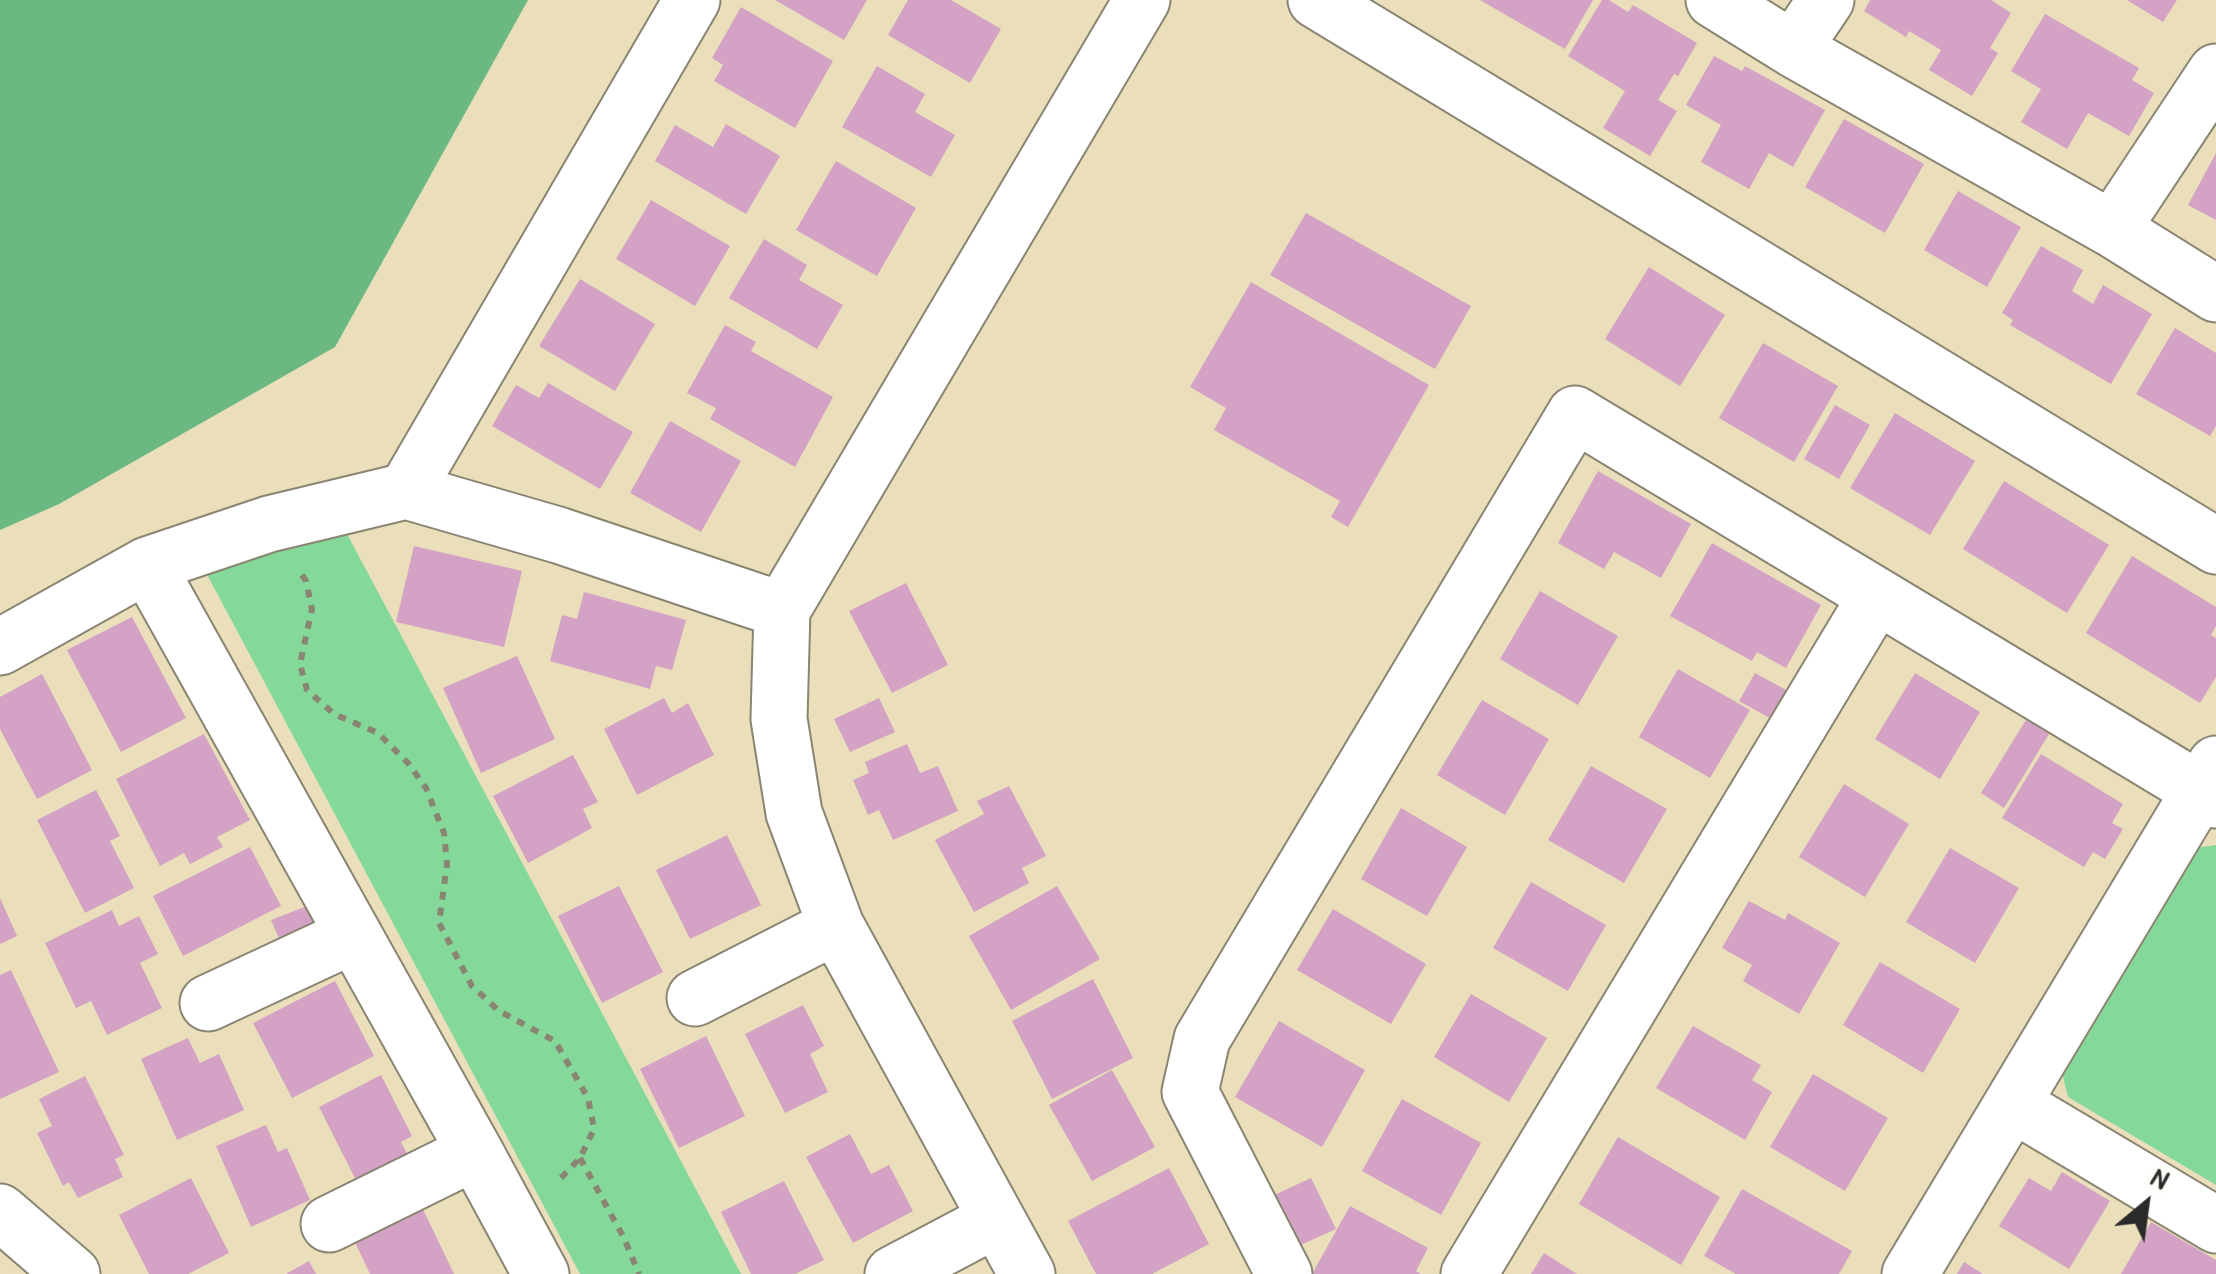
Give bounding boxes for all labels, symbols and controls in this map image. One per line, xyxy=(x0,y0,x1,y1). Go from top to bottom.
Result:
north arrow xyxy=(2096,1154,2196,1254)
text: N xyxy=(2145,1158,2176,1198)

